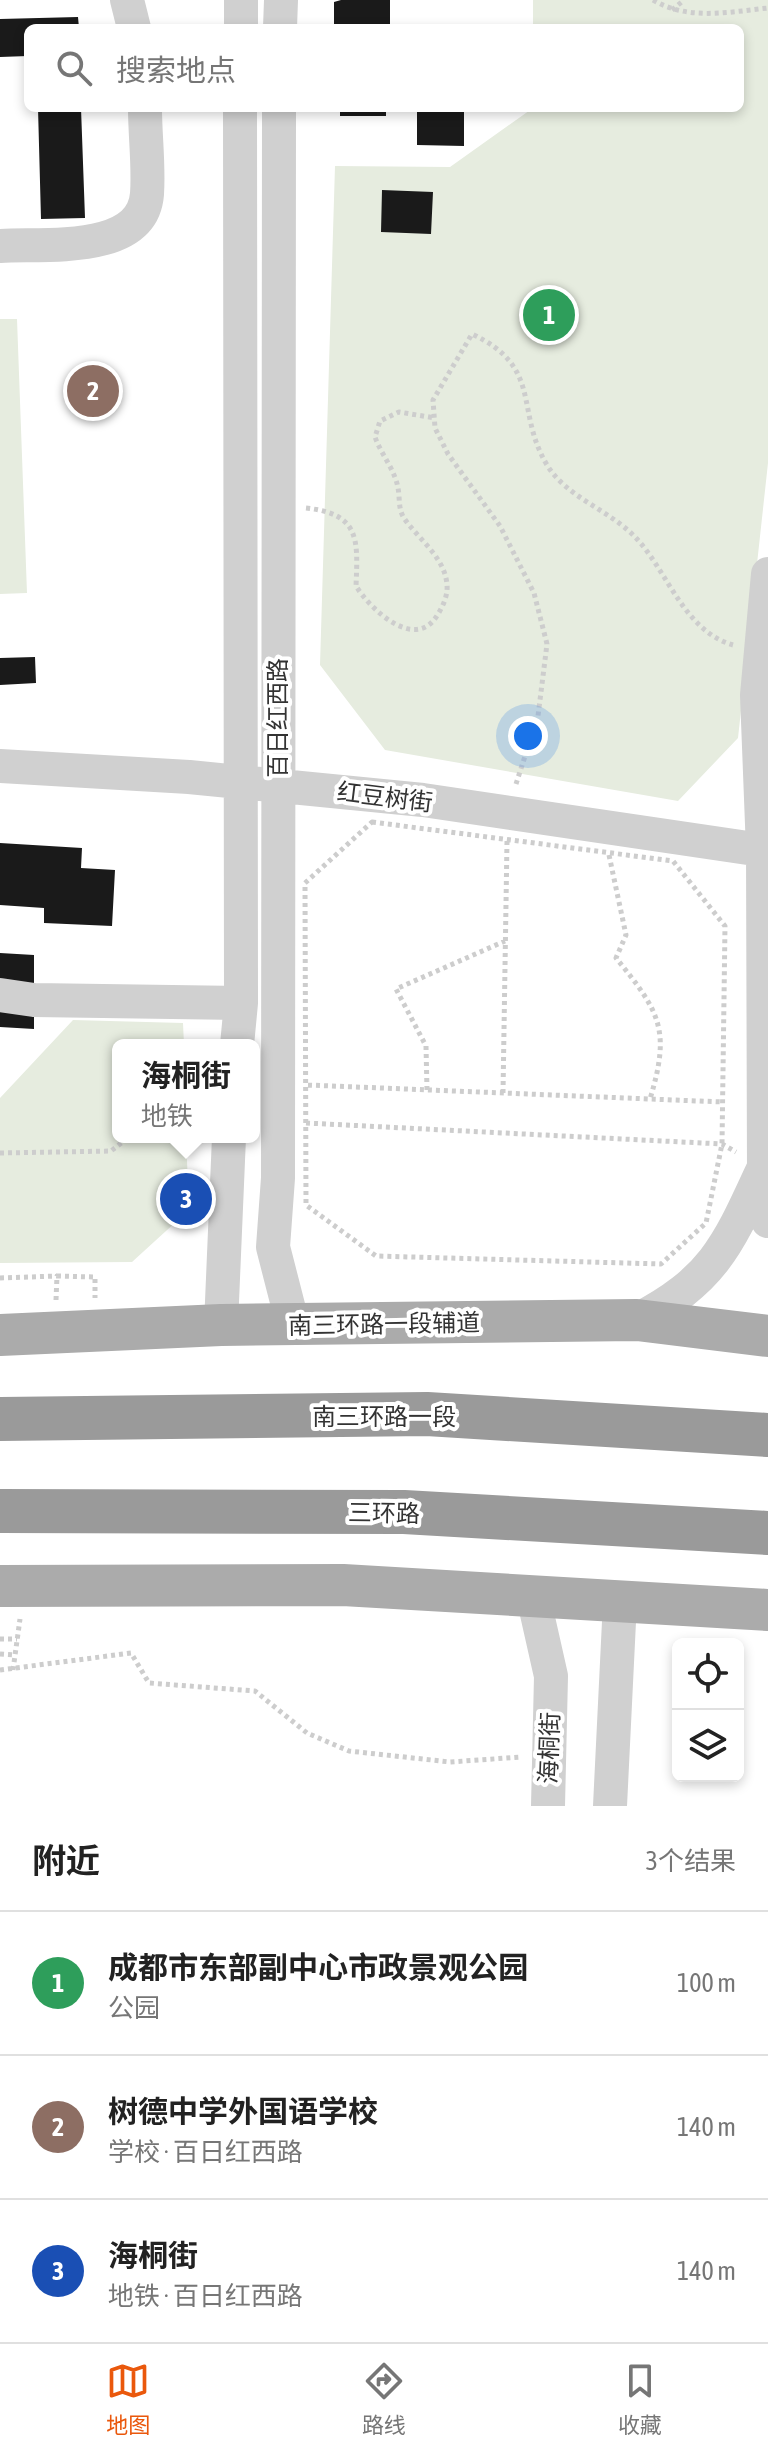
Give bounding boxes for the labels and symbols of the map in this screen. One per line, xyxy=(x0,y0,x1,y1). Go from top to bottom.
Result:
pin: 1 xyxy=(523,285,575,345)
pin: 2 xyxy=(67,361,119,421)
street label: 百日红西路 xyxy=(264,658,291,778)
your location xyxy=(508,716,548,756)
street label: 红豆树街 xyxy=(336,778,434,816)
pin: 3 xyxy=(160,1169,212,1229)
street label: 南三环路一段辅道 xyxy=(288,1309,480,1339)
street label: 南三环路一段 xyxy=(312,1403,456,1430)
street label: 三环路 xyxy=(348,1499,420,1527)
street label: 海桐街 xyxy=(534,1712,564,1784)

